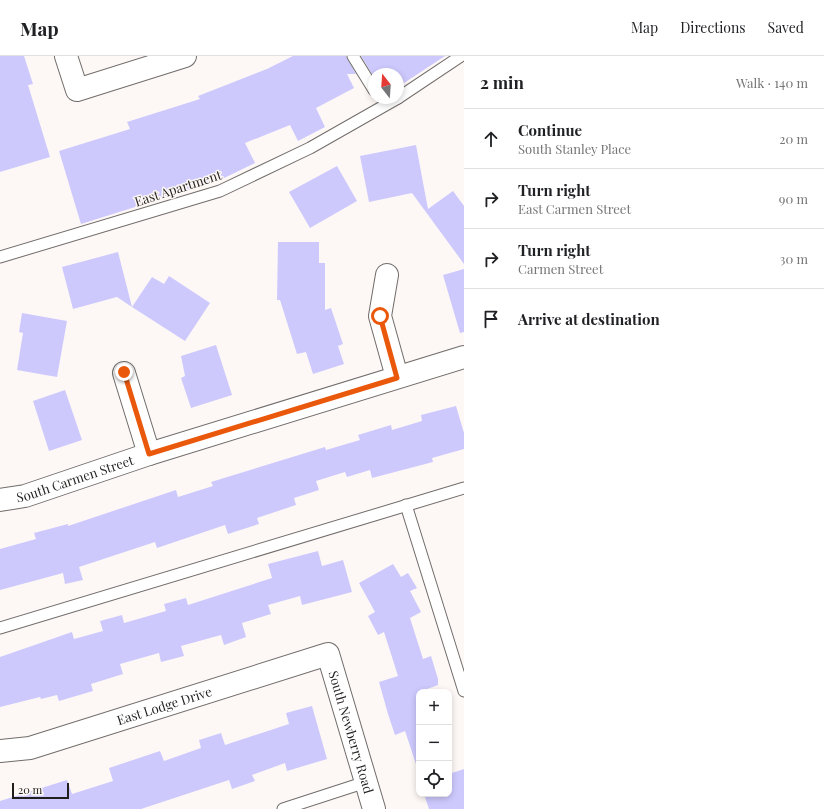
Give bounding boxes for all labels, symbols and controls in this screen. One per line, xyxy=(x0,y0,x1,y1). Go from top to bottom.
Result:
text: Map xyxy=(20,15,59,41)
text: Map xyxy=(631,18,658,37)
text: Directions xyxy=(680,18,746,37)
text: Saved xyxy=(768,18,804,37)
north arrow xyxy=(368,68,404,104)
text: 2 min xyxy=(480,71,524,93)
text: Walk · 140 m xyxy=(736,74,808,91)
text: Continue xyxy=(518,120,582,140)
icon: ahead xyxy=(480,128,502,150)
text: 20 m xyxy=(779,130,808,147)
text: South Stanley Place xyxy=(518,140,631,157)
street label: East Apartment xyxy=(132,165,224,210)
text: Turn right xyxy=(518,180,591,200)
icon: right xyxy=(480,188,502,210)
text: 90 m xyxy=(779,190,808,207)
text: East Carmen Street xyxy=(518,200,631,217)
text: Turn right xyxy=(518,240,591,260)
icon: right xyxy=(480,248,502,270)
text: 30 m xyxy=(780,250,808,267)
text: Carmen Street xyxy=(518,260,603,277)
route start xyxy=(371,307,389,325)
icon: arrive xyxy=(480,308,502,330)
text: Arrive at destination xyxy=(518,309,660,329)
route end xyxy=(115,363,133,381)
street label: South Carmen Street xyxy=(15,451,136,505)
street label: South Newberry Road xyxy=(325,668,378,796)
street label: East Lodge Drive xyxy=(115,682,214,728)
map controls xyxy=(416,689,452,797)
button: + xyxy=(416,689,452,725)
button: − xyxy=(416,725,452,761)
button: locate xyxy=(416,761,452,797)
scale bar xyxy=(12,781,69,800)
text: 20 m xyxy=(18,782,42,797)

